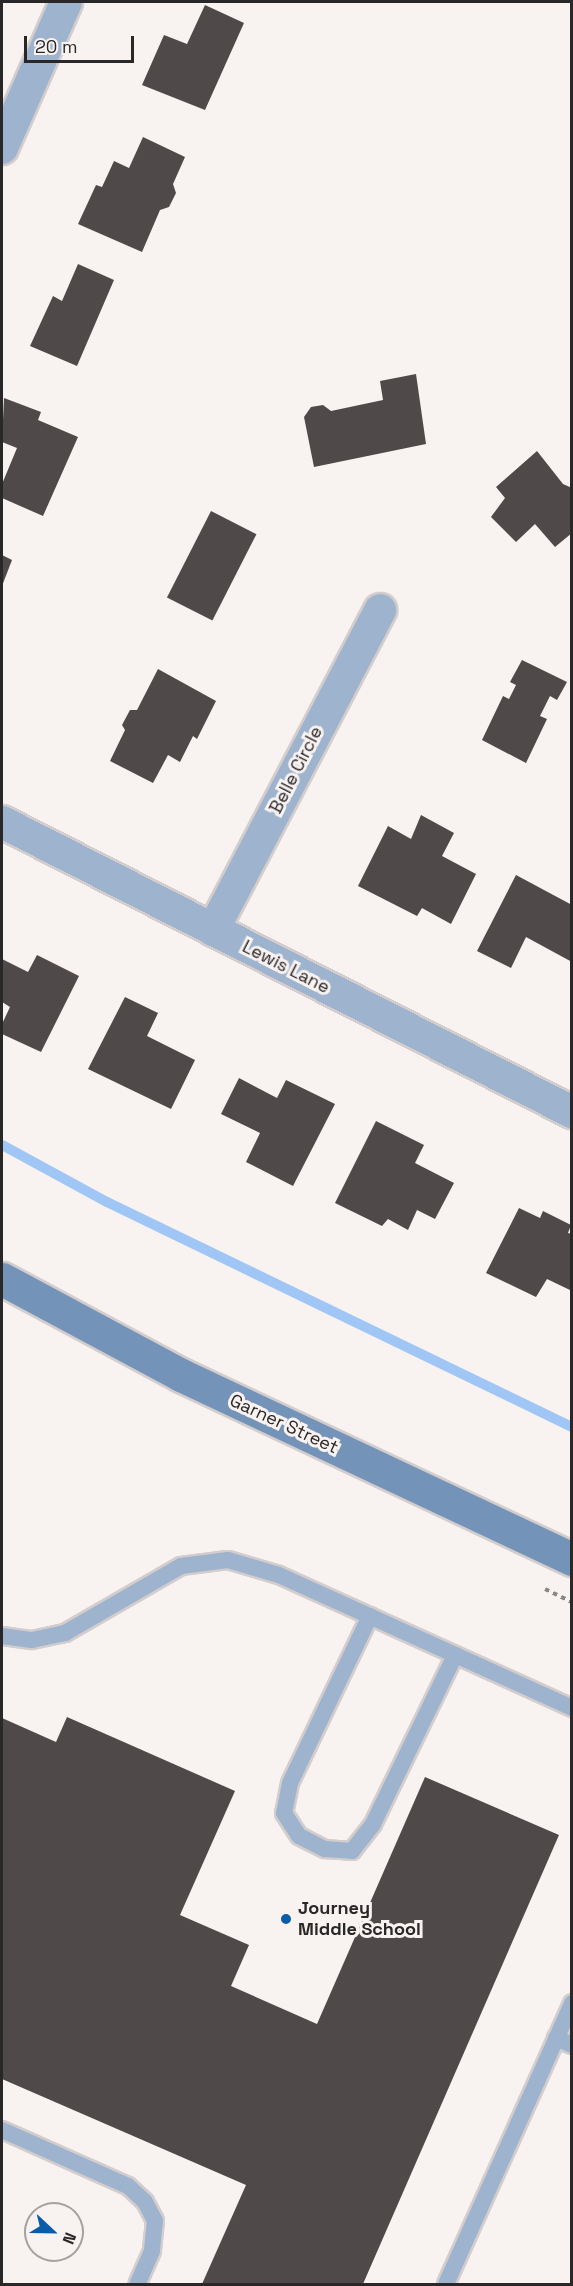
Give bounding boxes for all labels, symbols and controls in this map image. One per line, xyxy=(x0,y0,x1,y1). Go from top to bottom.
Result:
scale bar xyxy=(27,24,136,62)
text: 20 m xyxy=(35,35,78,58)
street label: Belle Circle xyxy=(265,723,327,817)
street label: Lewis Lane xyxy=(239,936,333,998)
street label: Garner Street xyxy=(226,1389,342,1459)
place label: Journey Middle School xyxy=(298,1898,421,1940)
marker: Journey Middle School xyxy=(279,1912,293,1926)
north arrow xyxy=(24,2202,84,2262)
text: N xyxy=(58,2229,81,2247)

